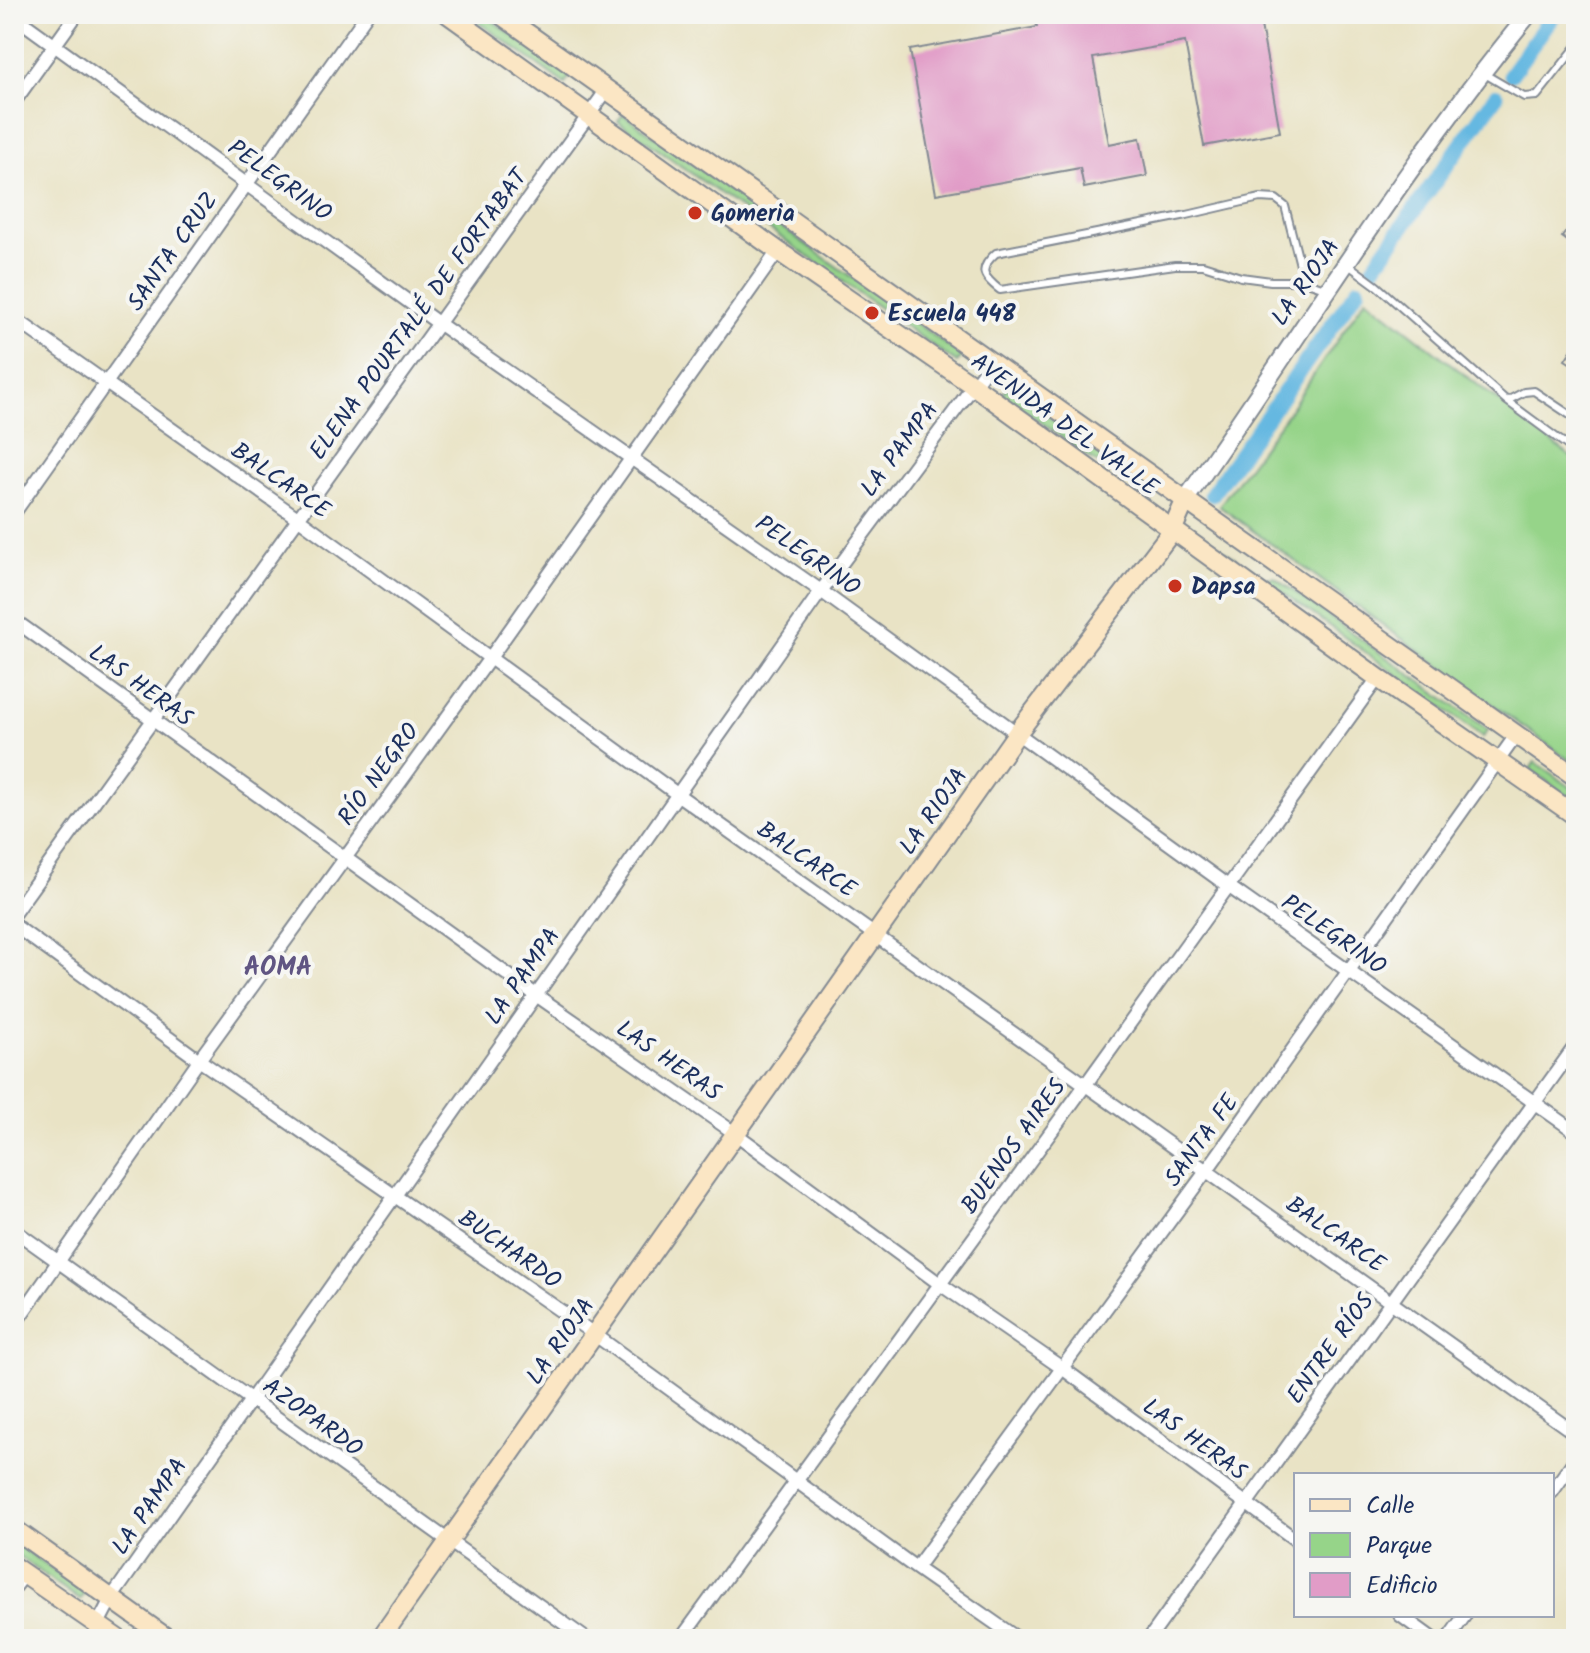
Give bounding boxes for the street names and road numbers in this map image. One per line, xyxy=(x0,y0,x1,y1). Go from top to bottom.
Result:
street label: PELEGRINO xyxy=(219,130,340,233)
street label: ELENA POURTALÉ DE FORTABAT xyxy=(300,159,540,469)
street label: SANTA CRUZ xyxy=(118,184,229,320)
street label: LA RIOJA xyxy=(1262,231,1351,335)
street label: AVENIDA DEL VALLE xyxy=(962,343,1167,508)
street label: LA PAMPA xyxy=(851,394,949,506)
street label: BALCARCE xyxy=(222,432,339,531)
street label: PELEGRINO xyxy=(746,505,868,607)
street label: LAS HERAS xyxy=(79,635,201,738)
street label: RÍO NEGRO xyxy=(328,715,430,835)
street label: LA RIOJA xyxy=(890,760,979,864)
street label: BALCARCE xyxy=(748,811,865,910)
street label: PELEGRINO xyxy=(1272,884,1394,986)
street label: LA PAMPA xyxy=(475,920,571,1034)
street label: LAS HERAS xyxy=(607,1010,729,1112)
street label: BUENOS AIRES xyxy=(951,1071,1077,1223)
street label: SANTA FE xyxy=(1155,1085,1250,1196)
street label: BALCARCE xyxy=(1277,1186,1394,1285)
street label: BUCHARDO xyxy=(449,1200,569,1300)
street label: ENTRE RÍOS xyxy=(1277,1285,1385,1413)
street label: LA RIOJA xyxy=(517,1290,606,1394)
street label: AZOPARDO xyxy=(254,1368,371,1468)
street label: LAS HERAS xyxy=(1133,1389,1255,1492)
street label: LA PAMPA xyxy=(102,1450,198,1564)

